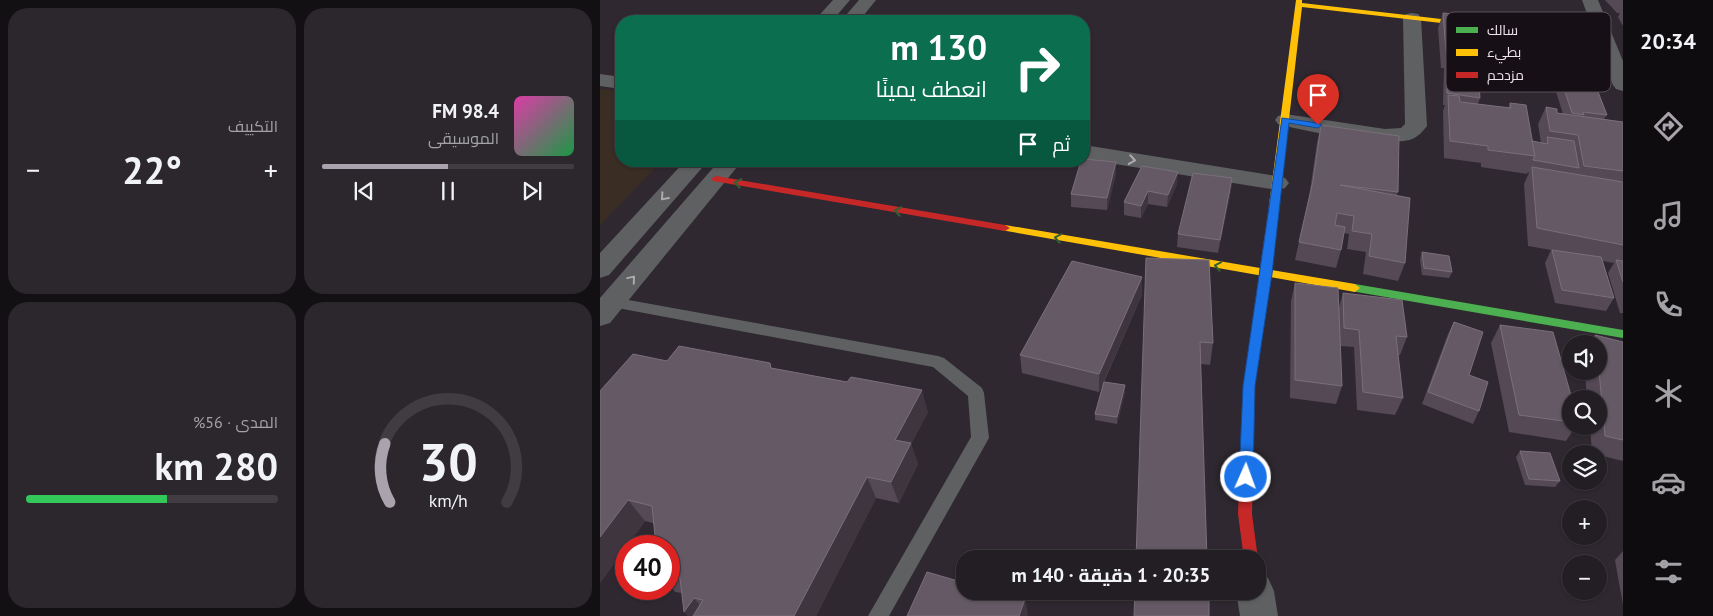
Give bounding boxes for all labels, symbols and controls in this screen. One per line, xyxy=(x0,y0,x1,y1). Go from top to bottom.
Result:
legend xyxy=(1446,12,1611,92)
text: سالك xyxy=(1487,21,1518,39)
text: 130 m xyxy=(890,24,987,70)
text: 20:34 xyxy=(1640,27,1696,55)
icon: right xyxy=(1005,35,1070,100)
text: بطيء xyxy=(1487,43,1521,64)
text: مزدحم xyxy=(1487,66,1524,85)
pin xyxy=(1297,74,1339,125)
text: انعطف يمينًا xyxy=(876,75,987,103)
icon: arrive xyxy=(1304,81,1332,109)
text: 98.4 FM xyxy=(432,99,499,123)
icon: directions xyxy=(1651,109,1686,144)
text: التكييف xyxy=(228,116,278,136)
text: الموسيقى xyxy=(428,128,499,148)
icon: arrive xyxy=(1014,130,1042,158)
text: ثم xyxy=(1052,132,1070,156)
text: 22° xyxy=(122,145,182,194)
text: − xyxy=(26,151,40,188)
text: + xyxy=(264,151,278,188)
one-way arrow xyxy=(1128,154,1136,165)
icon: previous xyxy=(350,177,378,205)
icon: pause xyxy=(434,177,462,205)
icon: next xyxy=(518,177,546,205)
one-way arrow xyxy=(733,178,742,188)
one-way arrow xyxy=(661,192,670,201)
icon: music xyxy=(1651,198,1686,233)
one-way arrow xyxy=(894,206,902,216)
one-way arrow xyxy=(1054,234,1062,244)
one-way arrow xyxy=(1214,261,1223,271)
one-way arrow xyxy=(626,275,635,284)
icon: phone xyxy=(1651,287,1686,322)
map controls xyxy=(1562,335,1607,600)
button: sound xyxy=(1562,335,1607,380)
icon: climate xyxy=(1651,376,1686,411)
button: search xyxy=(1562,390,1607,435)
text: المدى · 56% xyxy=(193,412,278,432)
text: 30 xyxy=(419,428,477,495)
text: 280 km xyxy=(154,441,278,490)
button: layers xyxy=(1562,445,1607,490)
position arrow xyxy=(1219,450,1271,502)
icon: car xyxy=(1651,465,1686,500)
text: km/h xyxy=(428,489,468,512)
button: + xyxy=(1562,500,1607,545)
speed limit sign: 40 xyxy=(615,535,680,600)
icon: filters xyxy=(1651,554,1686,589)
button: − xyxy=(1562,555,1607,600)
text: 20:35 · 1 دقيقة · 140 m xyxy=(1012,563,1210,587)

